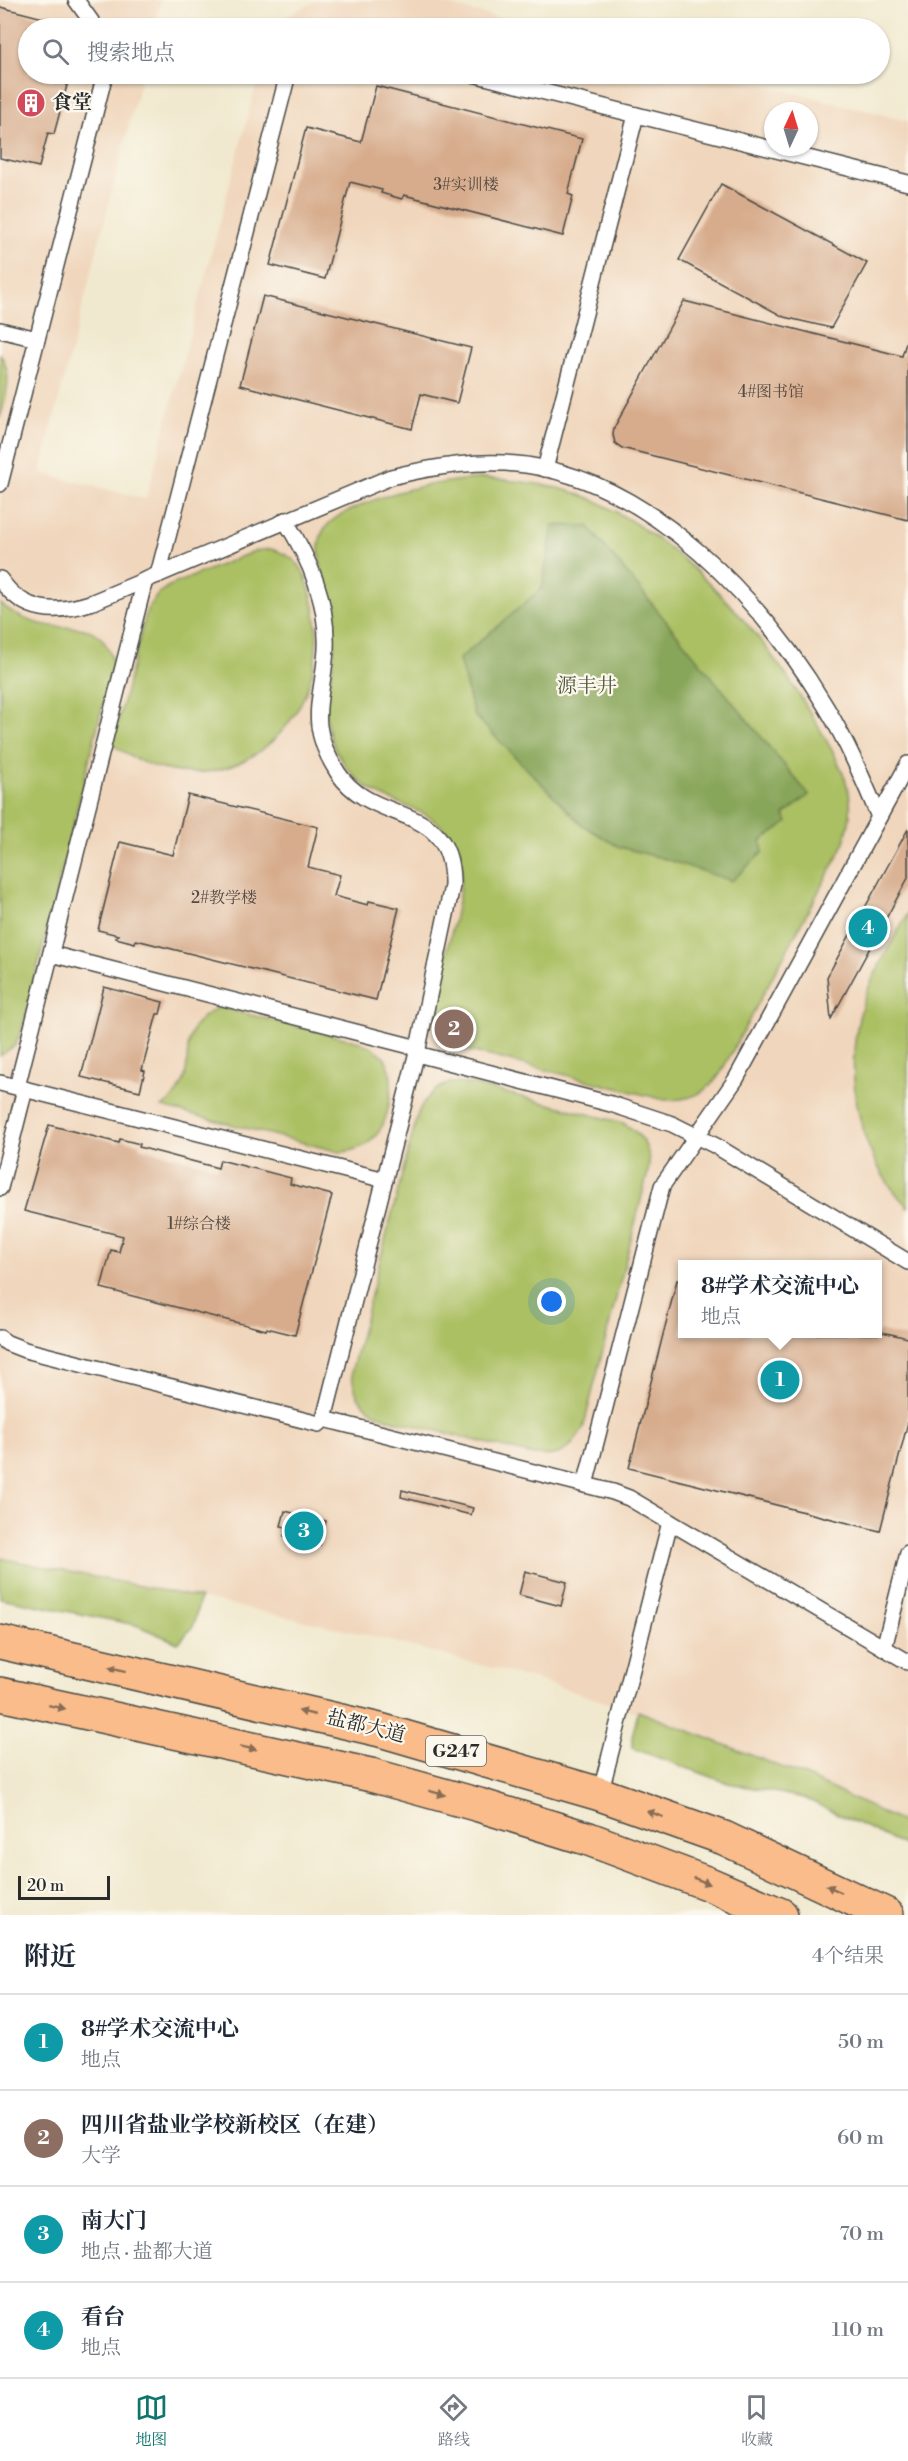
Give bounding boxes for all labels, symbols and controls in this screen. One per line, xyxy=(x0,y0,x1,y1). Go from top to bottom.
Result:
search box xyxy=(18,18,890,84)
icon: search xyxy=(39,35,72,68)
text: 搜索地点 xyxy=(87,40,175,67)
building icon: 食堂 xyxy=(15,87,47,119)
place label: 食堂 xyxy=(52,91,92,116)
north arrow xyxy=(764,102,818,156)
house number: 3#实训楼 xyxy=(433,175,499,195)
house number: 4#图书馆 xyxy=(738,382,804,402)
park label: 源丰井 xyxy=(557,674,617,699)
house number: 2#教学楼 xyxy=(191,888,257,908)
pin: 4 xyxy=(848,906,888,950)
pin: 2 xyxy=(434,1006,474,1052)
house number: 1#综合楼 xyxy=(167,1214,231,1234)
popup xyxy=(678,1260,882,1338)
text: 8#学术交流中心 xyxy=(701,1273,859,1300)
your location xyxy=(537,1287,566,1316)
text: 地点 xyxy=(701,1305,741,1330)
pin: 1 xyxy=(760,1358,800,1402)
pin: 3 xyxy=(284,1508,324,1553)
one-way arrow xyxy=(107,1663,126,1673)
one-way arrow xyxy=(48,1702,66,1712)
street label: 盐都大道 xyxy=(324,1705,408,1749)
one-way arrow xyxy=(297,1708,316,1717)
road number: G247 xyxy=(426,1736,486,1766)
one-way arrow xyxy=(238,1744,257,1754)
one-way arrow xyxy=(428,1789,446,1799)
one-way arrow xyxy=(646,1808,664,1818)
scale bar xyxy=(18,1873,110,1900)
text: 20 m xyxy=(27,1876,64,1896)
one-way arrow xyxy=(693,1877,711,1887)
one-way arrow xyxy=(826,1885,843,1894)
text: 附近 xyxy=(24,1941,76,1973)
text: 4个结果 xyxy=(812,1944,884,1969)
text: 8#学术交流中心 xyxy=(81,2016,239,2043)
text: 1 xyxy=(39,2030,48,2055)
text: 50 m xyxy=(838,2030,884,2055)
text: 地点 xyxy=(81,2048,121,2073)
text: 四川省盐业学校新校区（在建） xyxy=(81,2112,389,2139)
text: 2 xyxy=(37,2126,50,2151)
text: 60 m xyxy=(837,2126,884,2151)
text: 大学 xyxy=(81,2144,121,2169)
text: 南大门 xyxy=(81,2208,147,2235)
text: 3 xyxy=(37,2222,50,2247)
text: 70 m xyxy=(840,2222,884,2247)
text: 地点 · 盐都大道 xyxy=(81,2240,213,2265)
text: 看台 xyxy=(81,2304,125,2331)
text: 4 xyxy=(37,2318,50,2343)
text: 110 m xyxy=(832,2318,884,2343)
text: 地点 xyxy=(81,2336,121,2361)
tab: 地图 xyxy=(135,2391,168,2450)
tab: 路线 xyxy=(437,2391,470,2450)
tab: 收藏 xyxy=(740,2391,773,2450)

